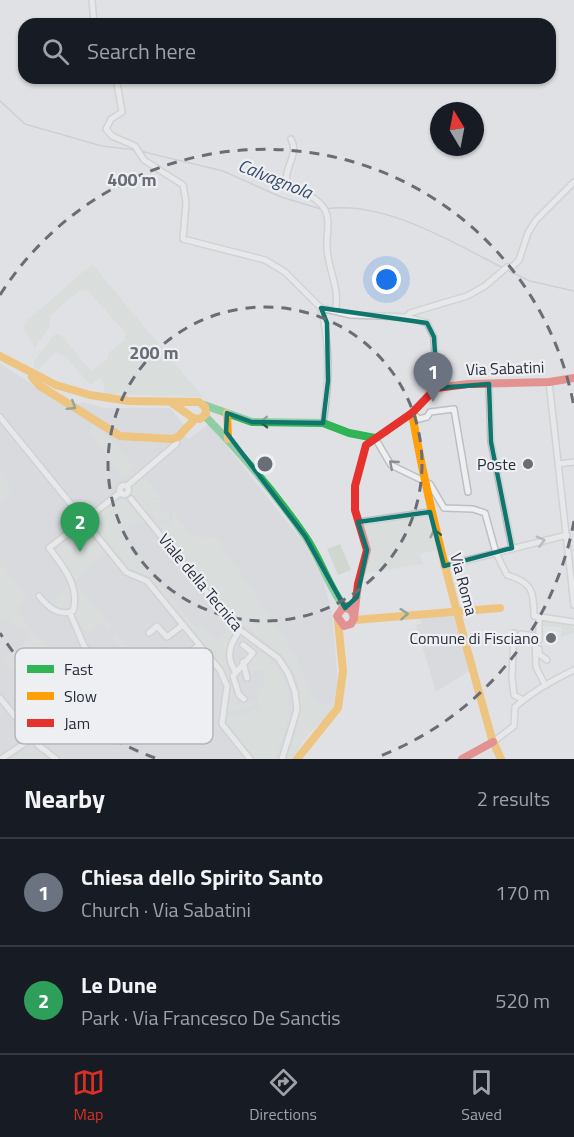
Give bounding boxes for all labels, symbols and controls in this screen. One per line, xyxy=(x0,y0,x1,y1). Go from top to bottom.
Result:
search box xyxy=(18,18,556,84)
text: Search here xyxy=(87,34,196,68)
icon: search xyxy=(39,35,72,68)
north arrow xyxy=(430,102,484,156)
water label: Calvagnola xyxy=(234,151,317,206)
text: 400 m xyxy=(107,166,157,193)
your location xyxy=(372,265,401,294)
text: 200 m xyxy=(129,339,179,366)
pin: 1 xyxy=(414,352,452,402)
street label: Via Sabatini xyxy=(465,355,545,381)
one-way arrow xyxy=(65,398,76,409)
one-way arrow xyxy=(260,416,269,428)
place label: Poste xyxy=(477,452,516,476)
centre of rings xyxy=(255,454,275,474)
marker: Poste xyxy=(521,457,535,471)
one-way arrow xyxy=(389,461,400,472)
pin: 2 xyxy=(60,502,100,552)
street label: Viale della Tecnica xyxy=(153,528,249,636)
one-way arrow xyxy=(430,528,442,539)
one-way arrow xyxy=(536,535,546,548)
street label: Via Roma xyxy=(444,550,484,618)
one-way arrow xyxy=(400,608,409,621)
place label: Comune di Fisciano xyxy=(410,626,539,650)
marker: Comune di Fisciano xyxy=(544,631,558,645)
legend xyxy=(15,648,213,744)
text: Fast xyxy=(64,657,93,681)
text: Slow xyxy=(64,684,97,708)
text: Jam xyxy=(64,711,90,735)
text: Nearby xyxy=(24,779,105,818)
text: 2 results xyxy=(477,783,550,814)
text: Chiesa dello Spirito Santo xyxy=(81,860,323,894)
text: 1 xyxy=(38,877,49,908)
text: 170 m xyxy=(495,877,550,908)
text: Church · Via Sabatini xyxy=(81,894,251,925)
text: Le Dune xyxy=(81,968,157,1002)
text: 2 xyxy=(38,985,49,1016)
text: 520 m xyxy=(495,985,550,1016)
text: Park · Via Francesco De Sanctis xyxy=(81,1002,341,1033)
tab: Map xyxy=(72,1066,105,1126)
tab: Directions xyxy=(249,1066,317,1126)
tab: Saved xyxy=(461,1066,502,1126)

